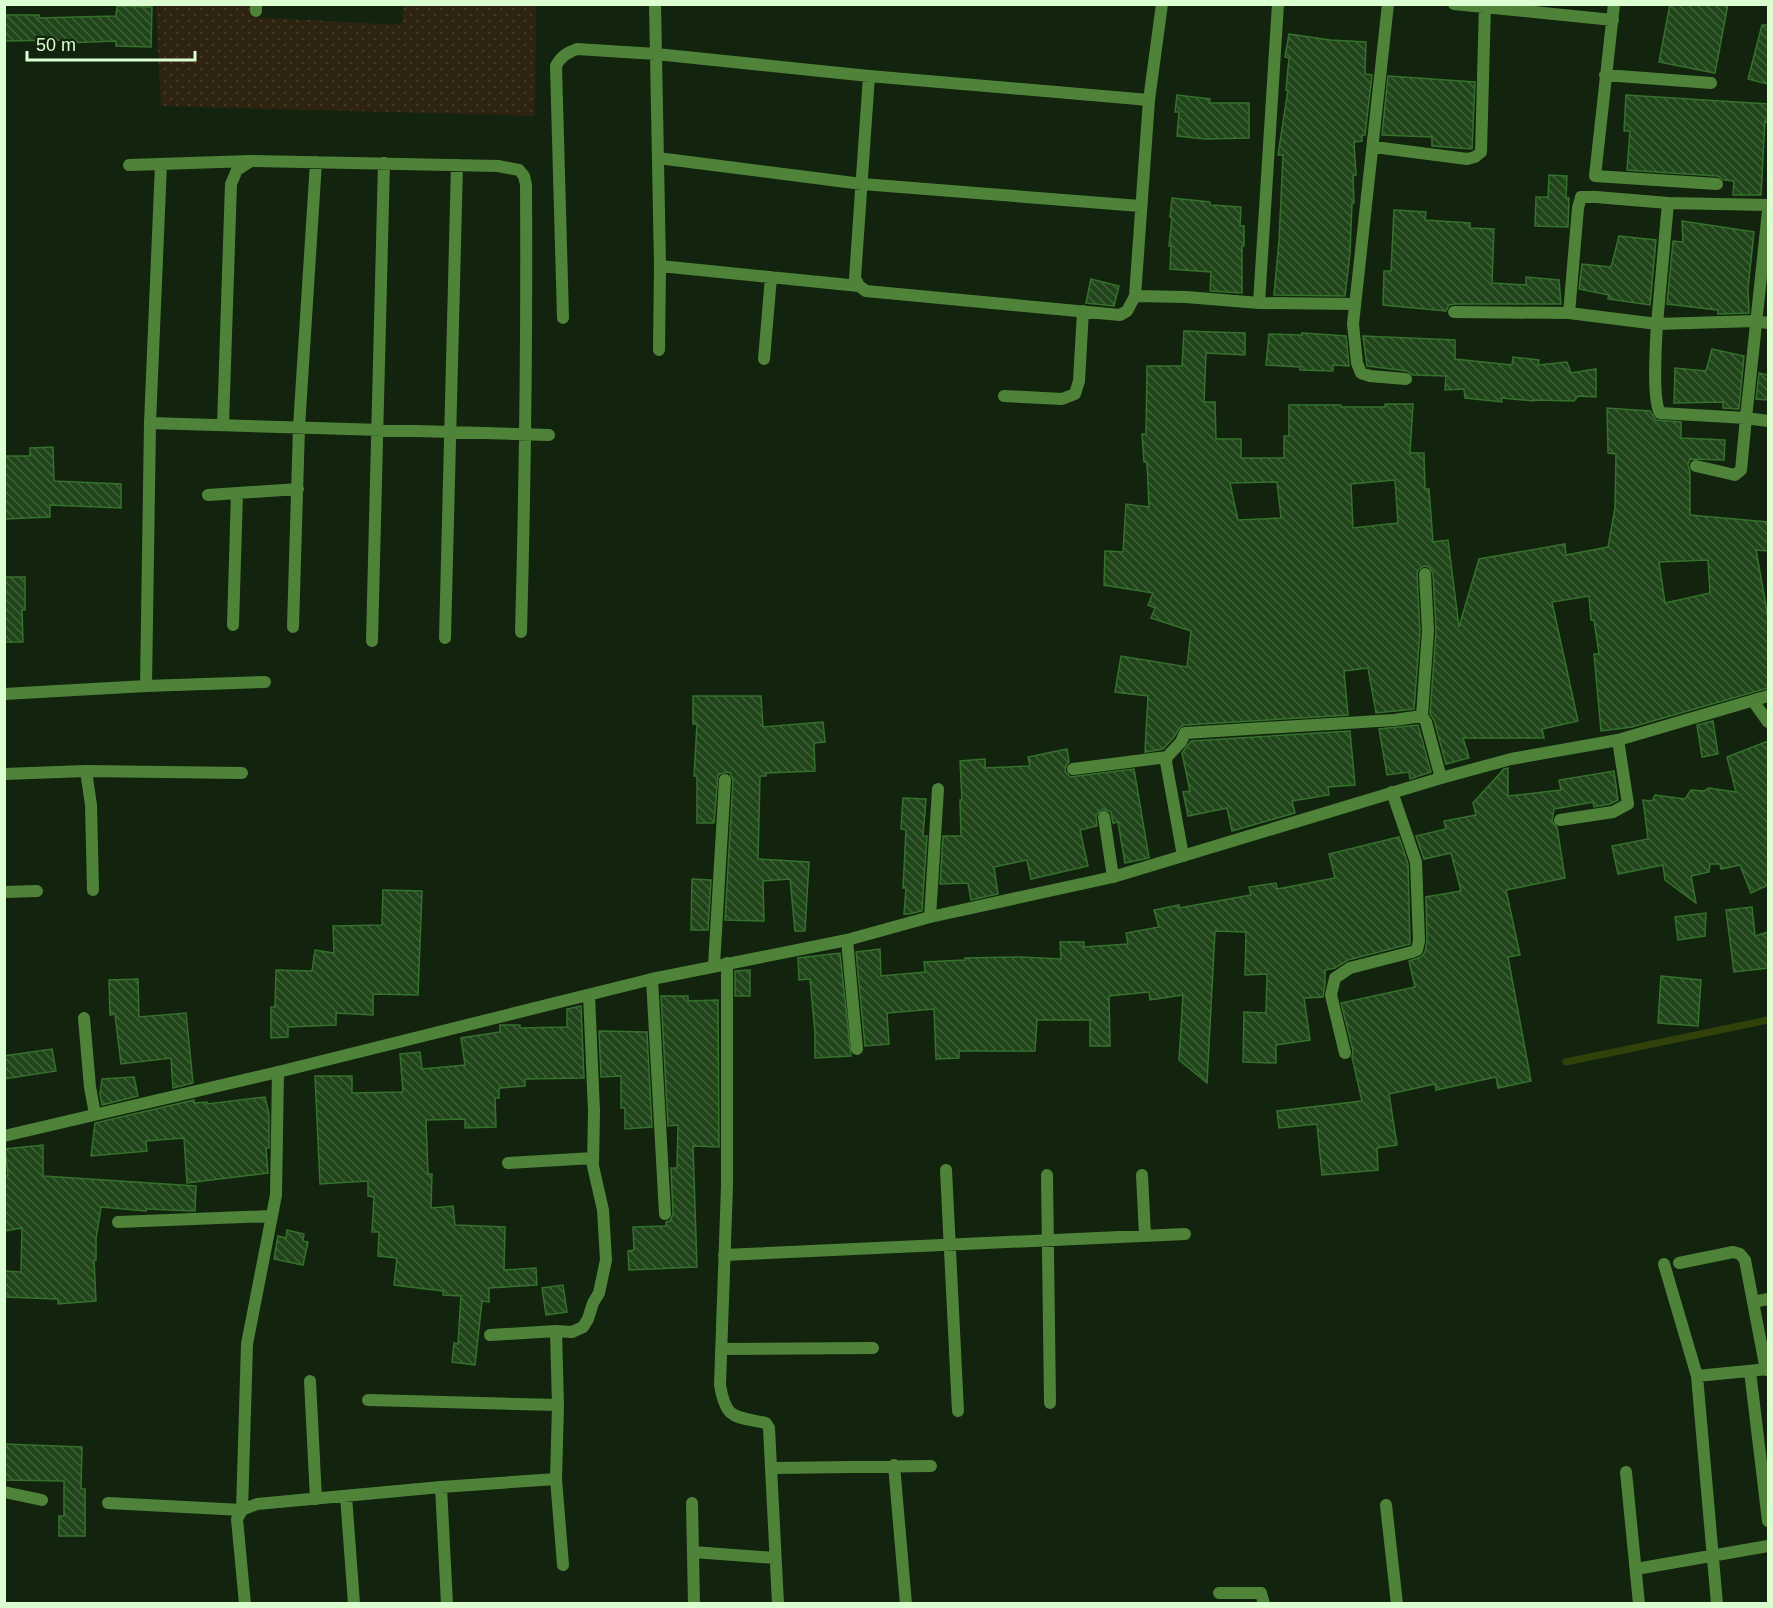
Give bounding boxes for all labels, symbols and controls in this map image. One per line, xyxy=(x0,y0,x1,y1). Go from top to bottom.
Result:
scale bar xyxy=(27,24,195,62)
text: 50 m xyxy=(36,35,76,55)

